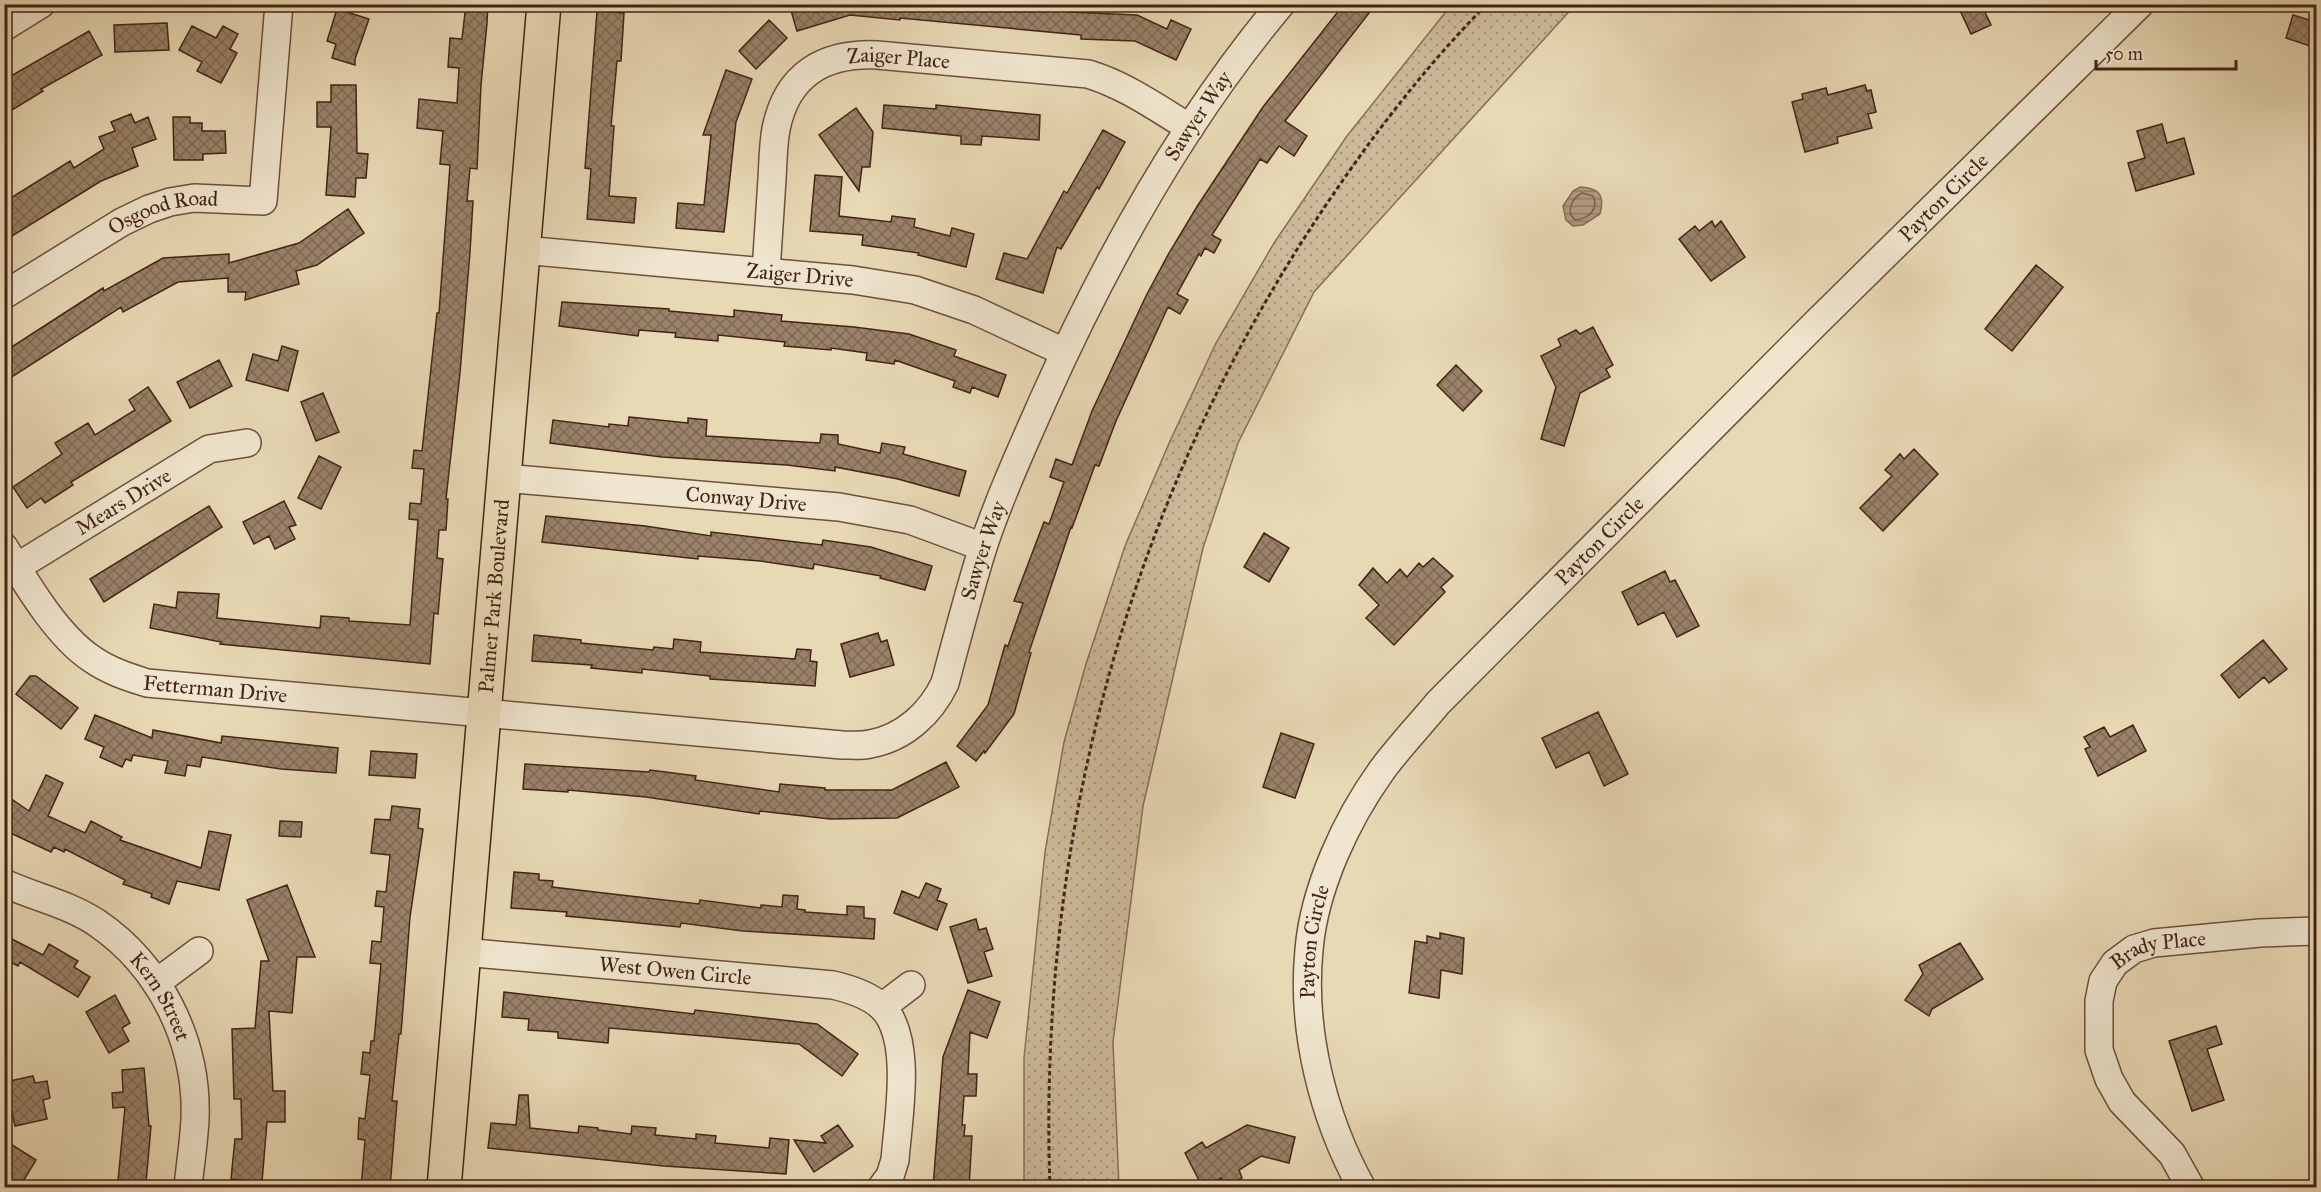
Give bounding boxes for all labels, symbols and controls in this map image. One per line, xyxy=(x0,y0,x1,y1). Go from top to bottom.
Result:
scale bar xyxy=(2096,33,2236,71)
street label: Zaiger Place xyxy=(846,42,951,75)
text: 50 m xyxy=(2105,43,2143,65)
street label: Sawyer Way xyxy=(1159,65,1238,166)
street label: Payton Circle xyxy=(1893,148,1994,247)
street label: Osgood Road xyxy=(103,184,219,241)
street label: Zaiger Drive xyxy=(745,257,855,293)
street label: Mears Drive xyxy=(71,462,176,541)
street label: Conway Drive xyxy=(684,481,808,517)
street label: Payton Circle xyxy=(1550,490,1650,591)
street label: Sawyer Way xyxy=(955,496,1012,603)
street label: Palmer Park Boulevard xyxy=(473,497,515,694)
street label: Fetterman Drive xyxy=(142,670,288,708)
street label: Payton Circle xyxy=(1294,881,1335,999)
street label: Brady Place xyxy=(2105,925,2207,975)
street label: Kern Street xyxy=(124,946,196,1045)
street label: West Owen Circle xyxy=(598,951,753,991)

